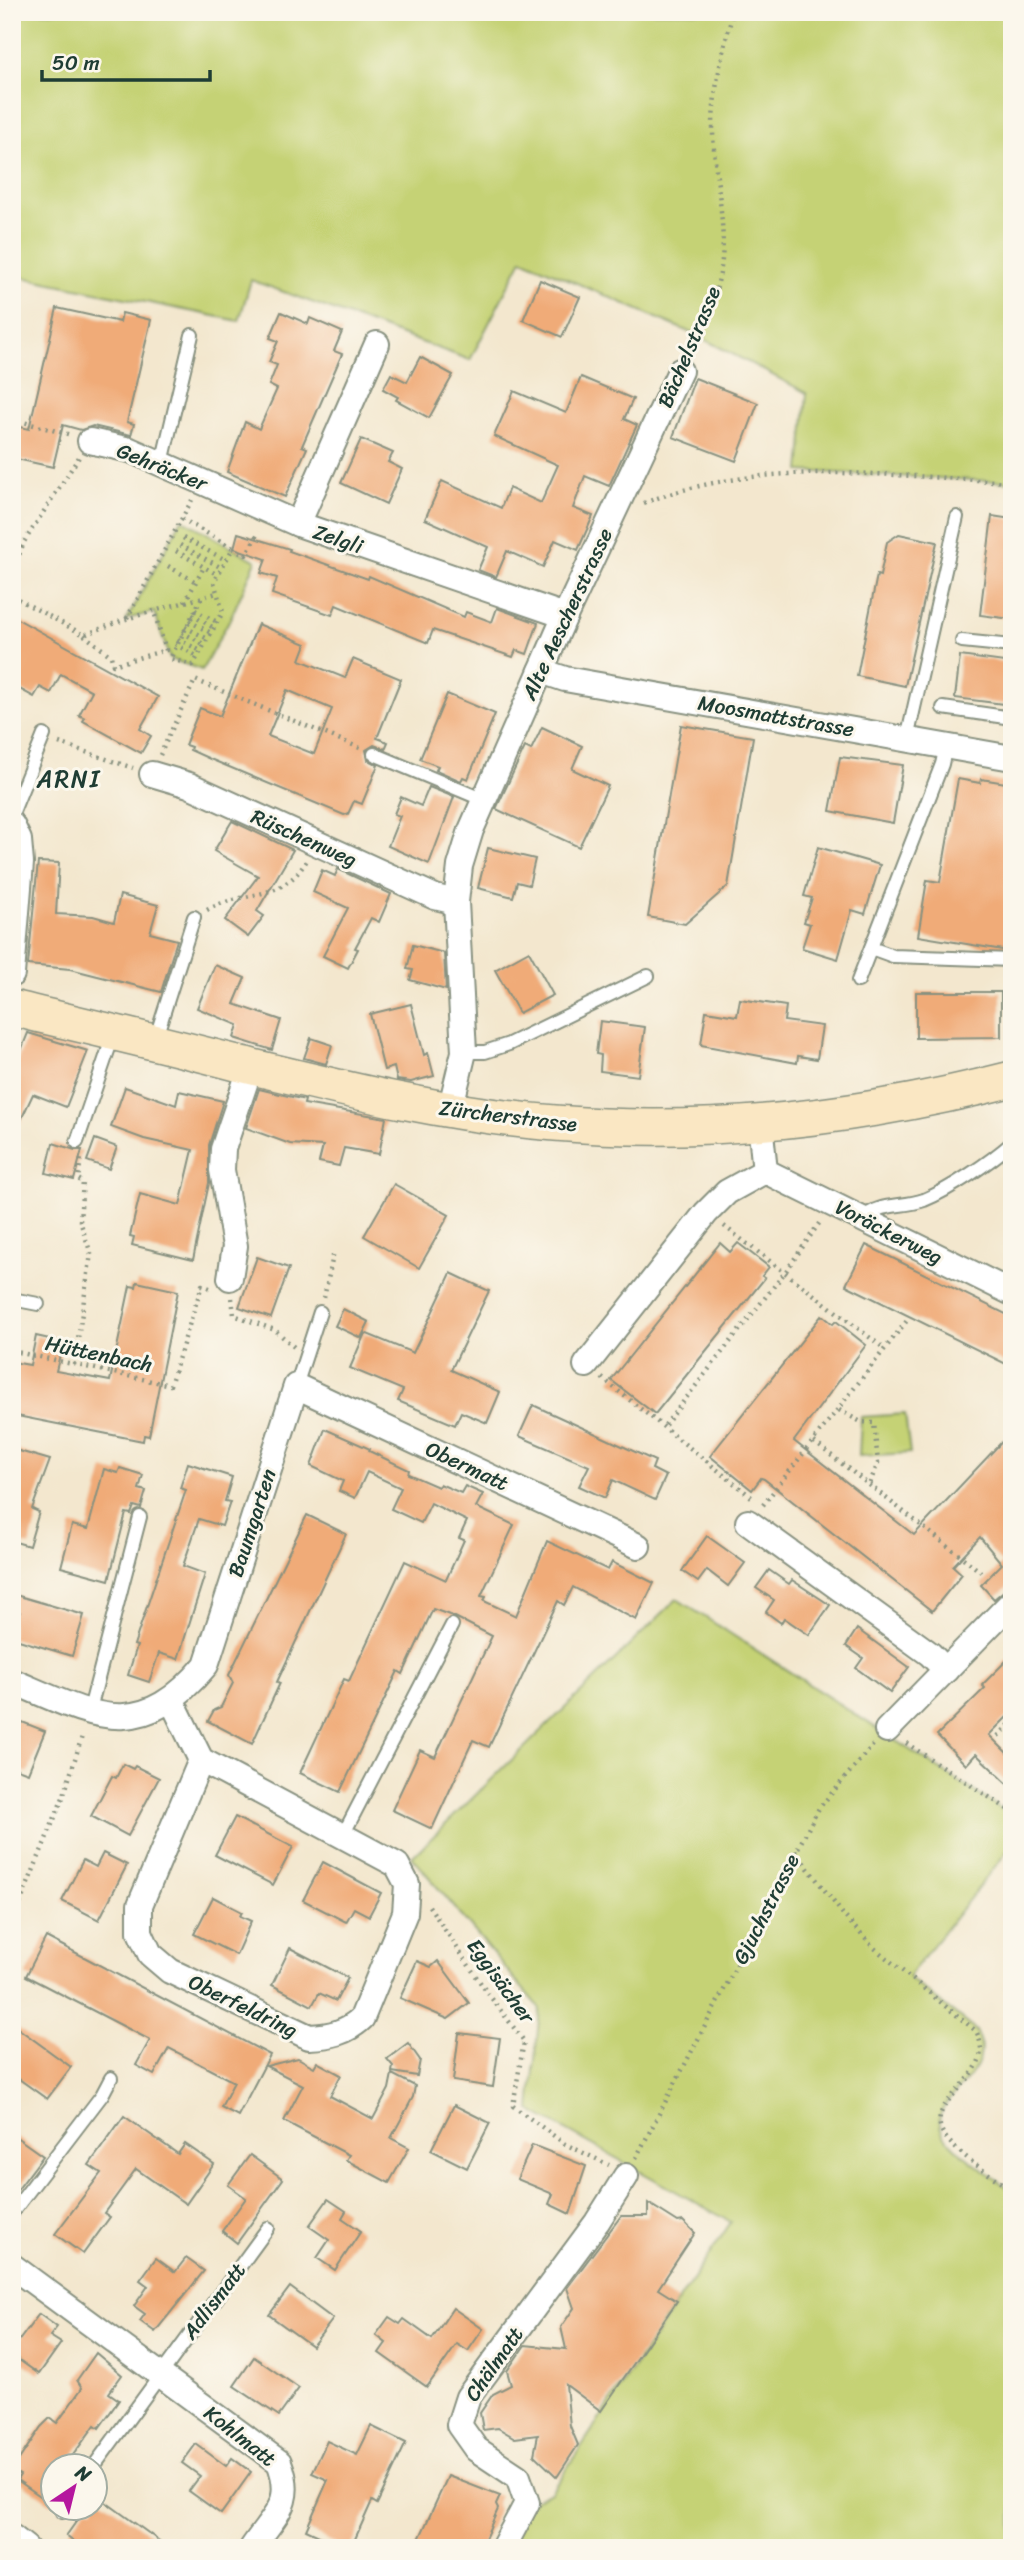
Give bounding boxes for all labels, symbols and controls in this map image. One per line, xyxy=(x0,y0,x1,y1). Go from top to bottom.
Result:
scale bar xyxy=(42,38,210,82)
text: 50 m xyxy=(52,44,100,82)
street label: Bächelstrasse xyxy=(646,280,732,414)
street label: Gehräcker xyxy=(111,432,214,503)
street label: Zelgli xyxy=(308,513,369,566)
street label: Alte Aescherstrasse xyxy=(510,521,624,707)
street label: Moosmattstrasse xyxy=(695,684,857,748)
district label: ARNI xyxy=(36,758,101,800)
street label: Rüschenweg xyxy=(245,798,363,878)
street label: Zürcherstrasse xyxy=(437,1089,579,1143)
street label: Voräckerweg xyxy=(828,1189,950,1275)
street label: Hüttenbach xyxy=(42,1324,156,1384)
street label: Obermatt xyxy=(419,1430,515,1502)
street label: Baumgarten xyxy=(217,1464,287,1582)
street label: Gjuchstrasse xyxy=(722,1847,810,1971)
street label: Eggisächer xyxy=(457,1930,546,2033)
street label: Oberfeldring xyxy=(182,1963,305,2049)
street label: Adlismatt xyxy=(171,2254,256,2349)
street label: Chälmatt xyxy=(454,2318,534,2410)
street label: Kohlmatt xyxy=(195,2395,285,2477)
north arrow xyxy=(38,2452,108,2522)
text: N xyxy=(68,2456,99,2491)

